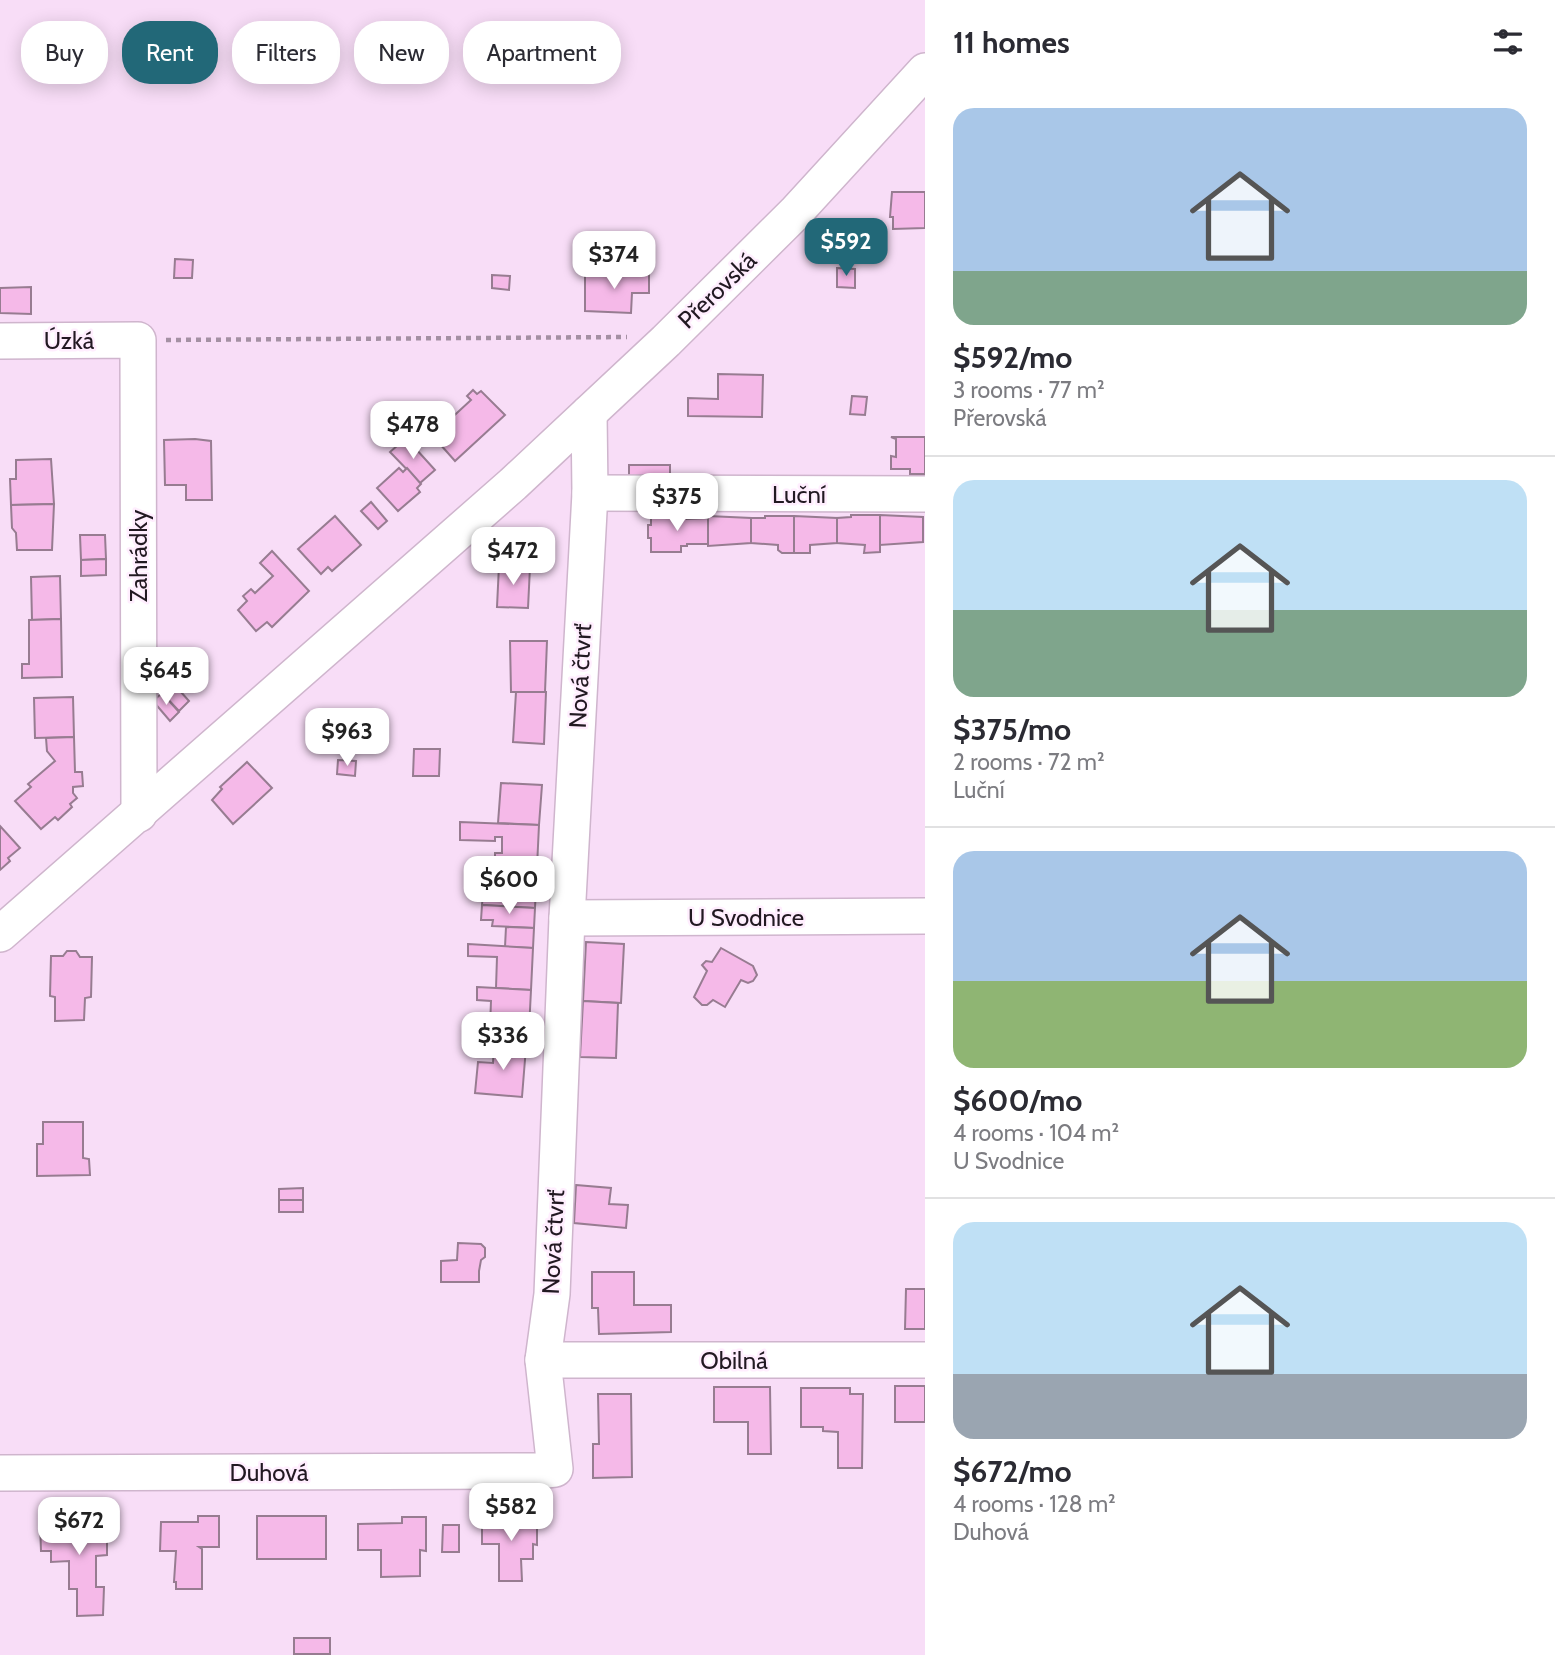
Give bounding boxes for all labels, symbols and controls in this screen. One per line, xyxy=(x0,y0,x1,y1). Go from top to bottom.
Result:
chip: Buy xyxy=(21,21,108,84)
chip: Rent xyxy=(122,21,218,84)
chip: Filters xyxy=(232,21,340,84)
chip: New xyxy=(354,21,449,84)
chip: Apartment xyxy=(463,21,621,84)
icon: filters xyxy=(1489,23,1527,61)
text: 11 homes xyxy=(953,24,1070,61)
icon: home xyxy=(1177,153,1303,279)
pin: $592 xyxy=(805,218,887,278)
text: $592 xyxy=(821,227,871,255)
pin: $374 xyxy=(573,232,655,291)
text: $374 xyxy=(589,240,640,268)
street label: Přerovská xyxy=(672,245,763,334)
street label: Úzká xyxy=(44,326,95,355)
text: $592/mo xyxy=(953,339,1072,376)
text: 3 rooms · 77 m² xyxy=(953,376,1105,404)
pin: $478 xyxy=(372,402,454,461)
text: Přerovská xyxy=(953,404,1047,432)
text: $478 xyxy=(386,410,440,438)
pin: $375 xyxy=(636,474,718,533)
street label: Luční xyxy=(772,480,826,509)
text: $375 xyxy=(652,482,702,510)
street label: Zahrádky xyxy=(124,510,153,602)
icon: home xyxy=(1177,525,1303,651)
pin: $472 xyxy=(472,528,554,587)
text: $472 xyxy=(487,536,539,564)
street label: Nová čtvrť xyxy=(563,622,597,729)
pin: $645 xyxy=(125,648,207,707)
text: $645 xyxy=(140,656,192,684)
pin: $963 xyxy=(306,708,388,768)
text: $375/mo xyxy=(953,711,1071,748)
text: $963 xyxy=(321,717,373,745)
text: 2 rooms · 72 m² xyxy=(953,748,1105,776)
text: Luční xyxy=(953,776,1005,804)
pin: $600 xyxy=(468,856,550,916)
text: $600 xyxy=(480,865,538,893)
icon: home xyxy=(1177,896,1303,1022)
street label: U Svodnice xyxy=(688,903,804,932)
pin: $336 xyxy=(462,1012,544,1072)
text: $336 xyxy=(477,1021,529,1049)
text: $600/mo xyxy=(953,1082,1082,1119)
text: 4 rooms · 104 m² xyxy=(953,1119,1119,1147)
text: U Svodnice xyxy=(953,1147,1064,1175)
street label: Nová čtvrť xyxy=(536,1188,570,1295)
icon: home xyxy=(1177,1267,1303,1393)
street label: Obilná xyxy=(700,1346,768,1375)
text: $672/mo xyxy=(953,1453,1072,1490)
street label: Duhová xyxy=(229,1458,309,1487)
pin: $582 xyxy=(470,1484,552,1543)
text: 4 rooms · 128 m² xyxy=(953,1490,1116,1518)
text: $582 xyxy=(485,1492,537,1520)
pin: $672 xyxy=(38,1498,120,1557)
text: $672 xyxy=(54,1506,104,1534)
text: Duhová xyxy=(953,1518,1029,1546)

